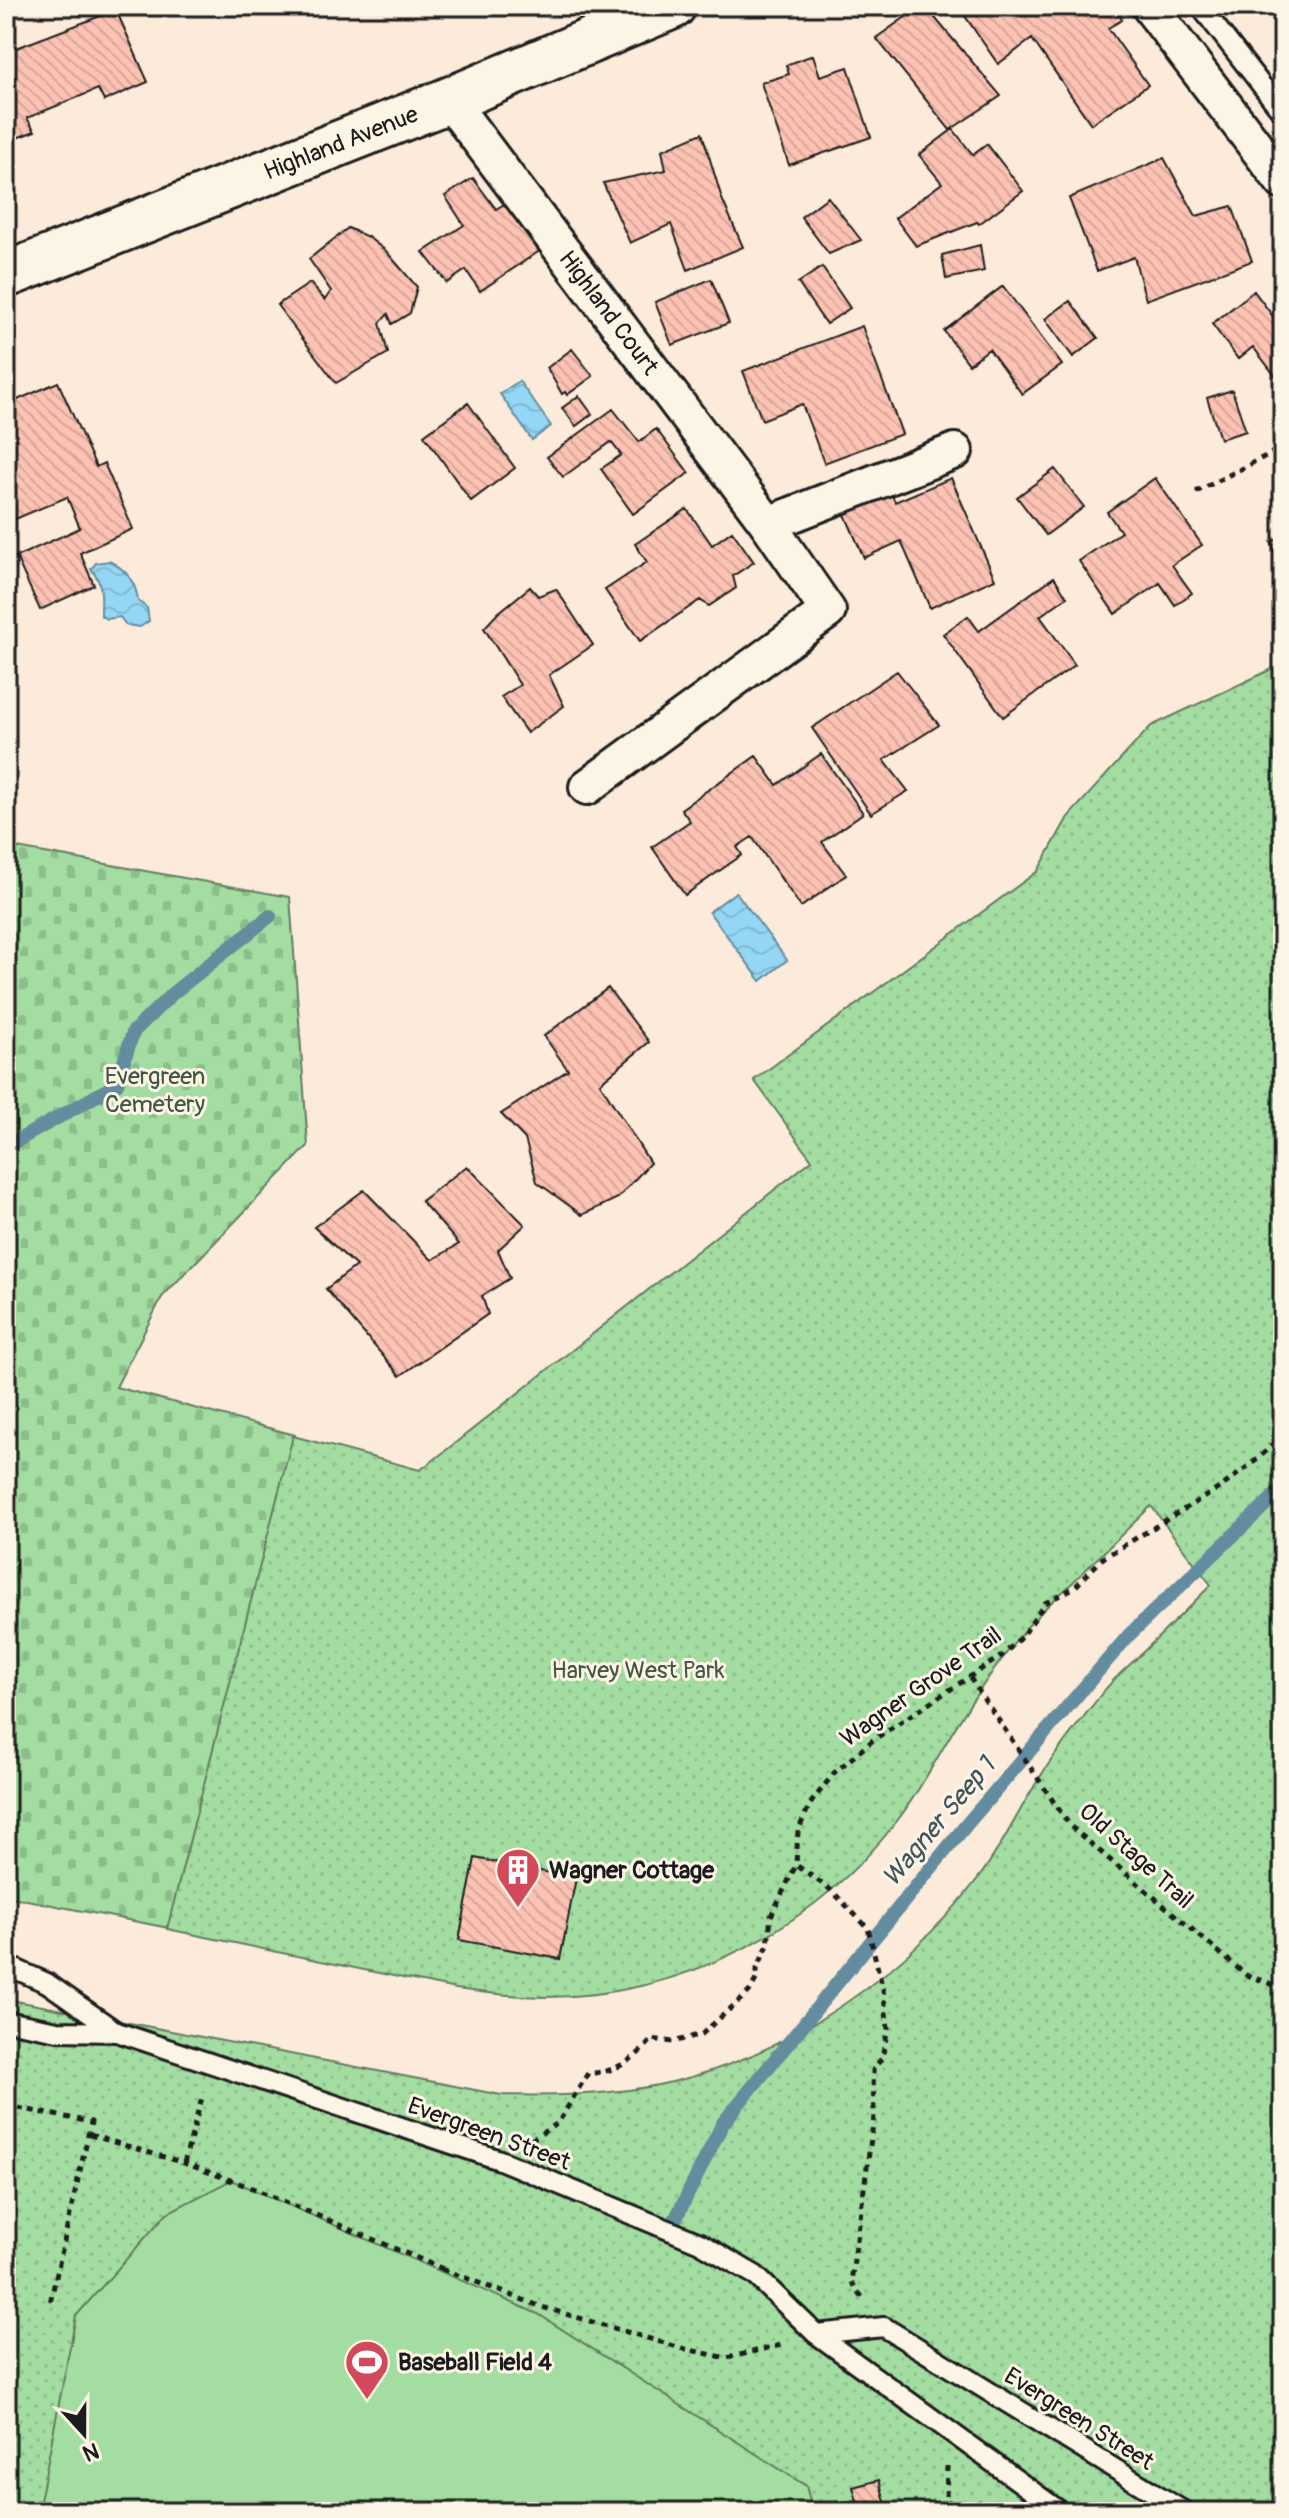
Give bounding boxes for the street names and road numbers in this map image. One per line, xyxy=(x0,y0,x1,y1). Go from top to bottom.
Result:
street label: Highland Avenue xyxy=(259,99,422,186)
street label: Highland Court xyxy=(553,245,665,381)
street label: Wagner Grove Trail xyxy=(835,1621,1007,1753)
street label: Old Stage Trail xyxy=(1073,1797,1199,1915)
street label: Evergreen Street xyxy=(404,2091,575,2177)
street label: Evergreen Street xyxy=(999,2361,1159,2477)

